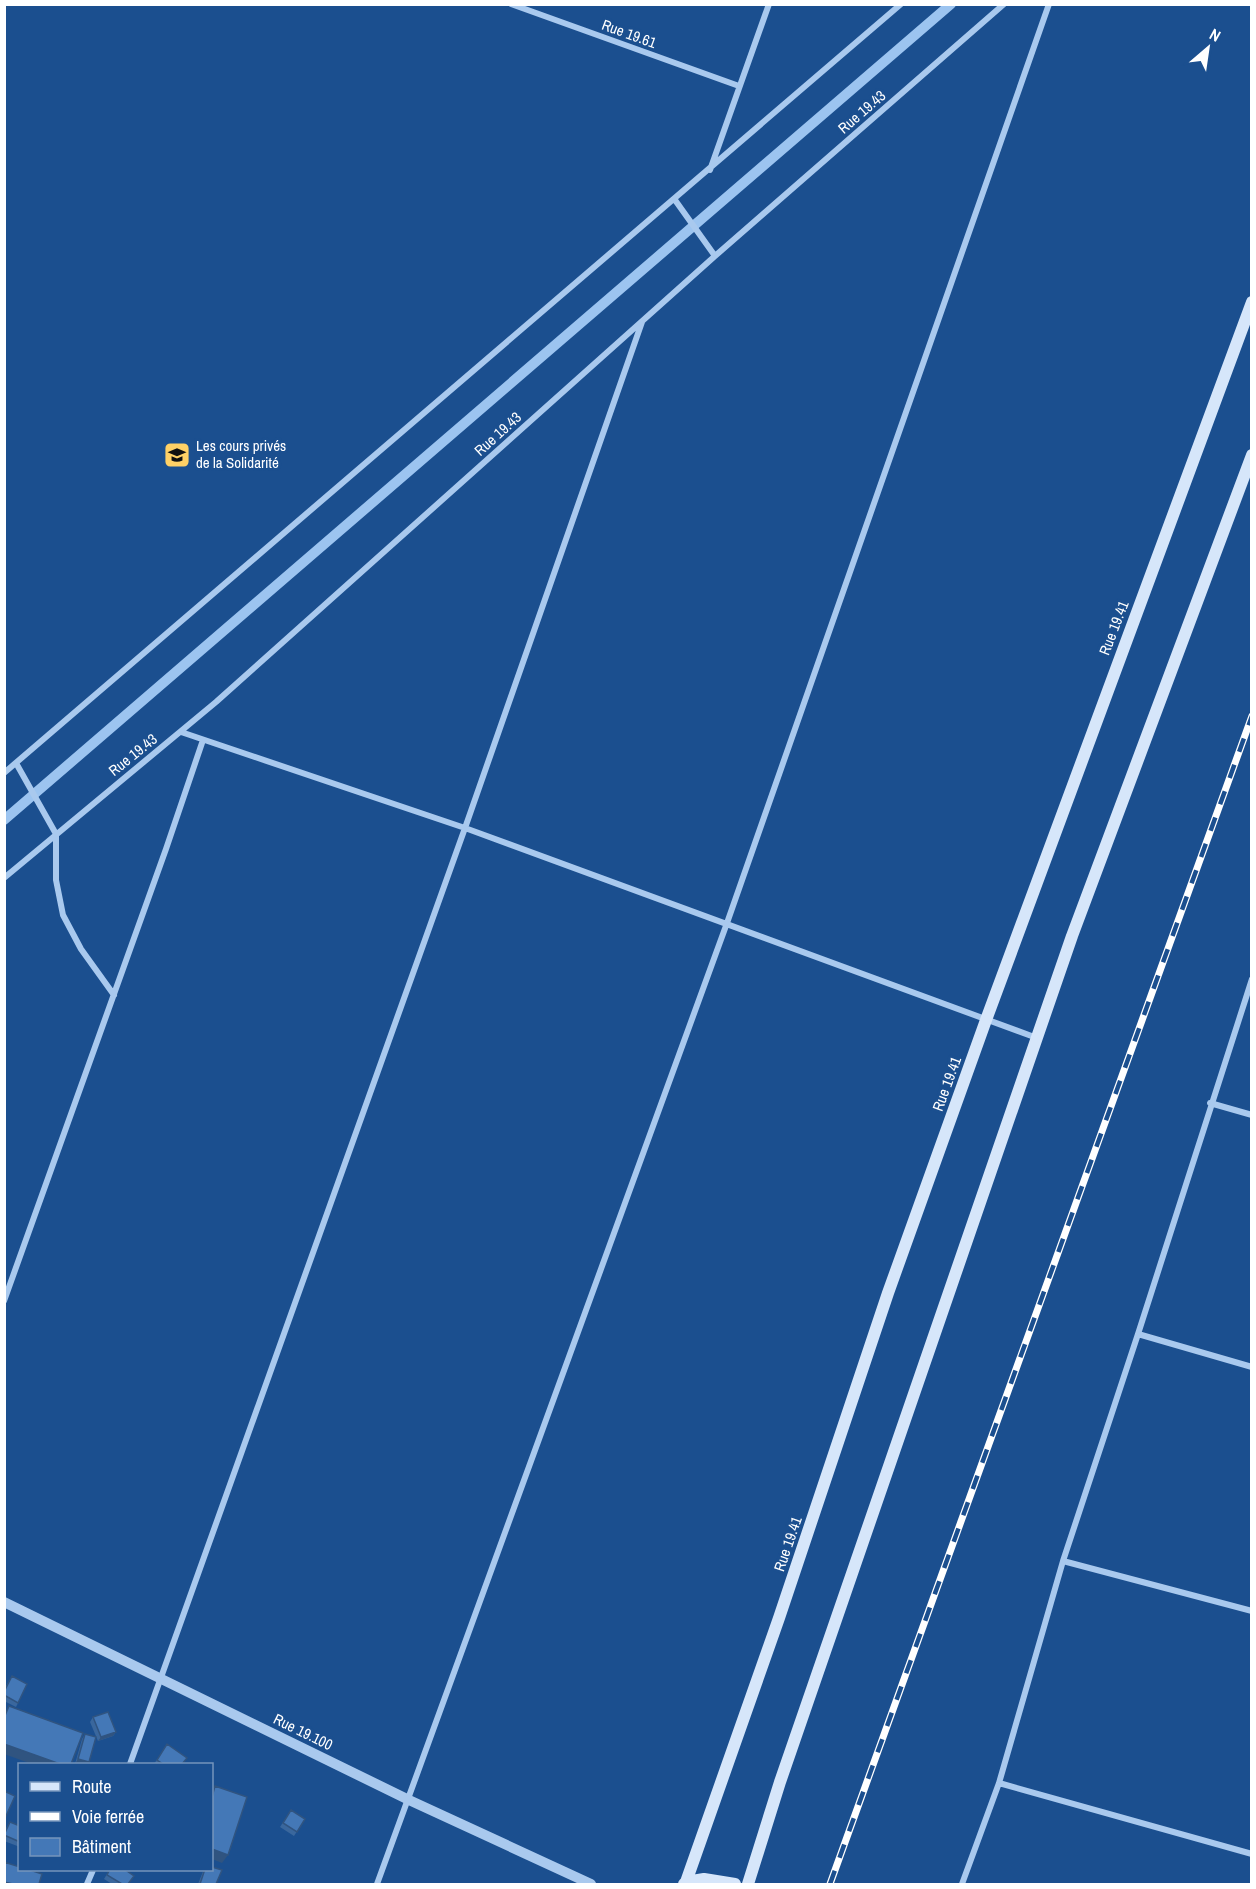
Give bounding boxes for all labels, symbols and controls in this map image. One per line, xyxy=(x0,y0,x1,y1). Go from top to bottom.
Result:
street label: Rue 19.61 xyxy=(599,14,660,53)
north arrow xyxy=(1178,18,1238,78)
text: N xyxy=(1206,23,1225,47)
street label: Rue 19.43 xyxy=(833,85,890,138)
street label: Rue 19.43 xyxy=(470,407,526,460)
place label: Les cours privés de la Solidarité xyxy=(196,435,286,473)
school or university icon: Les cours privés de la Solidarité xyxy=(162,440,192,470)
street label: Rue 19.41 xyxy=(1094,597,1134,658)
street label: Rue 19.43 xyxy=(104,728,161,781)
street label: Rue 19.41 xyxy=(927,1053,966,1114)
street label: Rue 19.41 xyxy=(768,1513,807,1574)
street label: Rue 19.100 xyxy=(270,1708,337,1755)
legend xyxy=(18,1763,213,1871)
text: Route xyxy=(72,1774,111,1799)
text: Voie ferrée xyxy=(72,1804,144,1829)
text: Bâtiment xyxy=(72,1834,131,1859)

